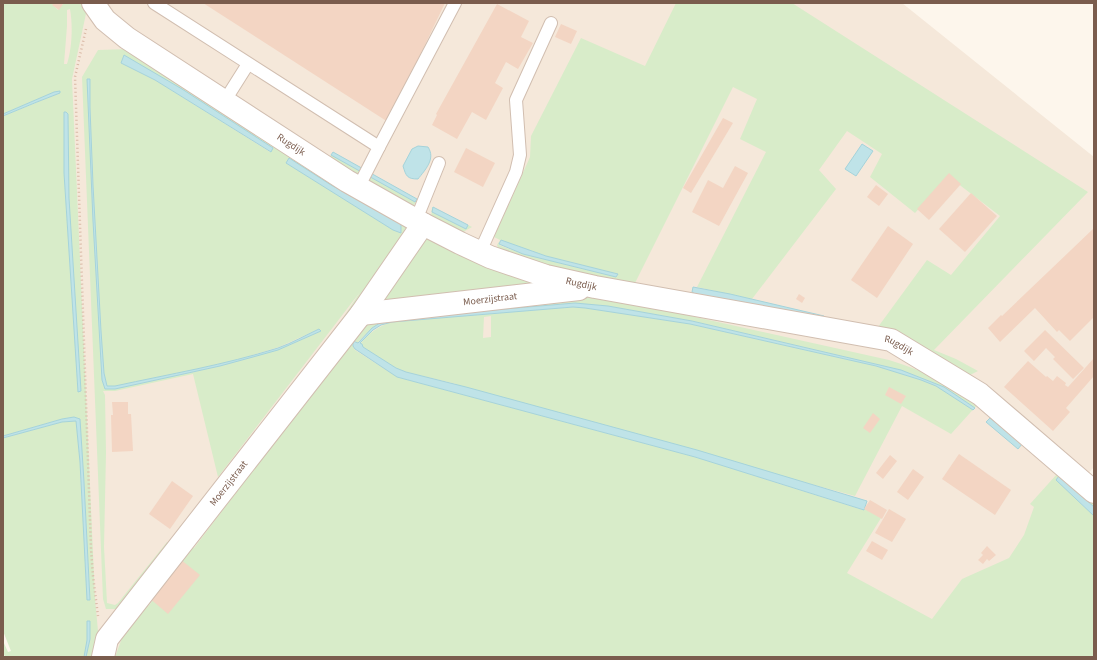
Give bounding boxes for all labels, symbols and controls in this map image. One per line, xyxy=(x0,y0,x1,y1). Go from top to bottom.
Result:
street label: Rugdijk xyxy=(274,130,308,159)
street label: Rugdijk xyxy=(564,274,598,294)
street label: Moerzijstraat xyxy=(462,289,519,309)
street label: Rugdijk xyxy=(883,332,916,359)
street label: Moerzijstraat xyxy=(206,457,251,509)

